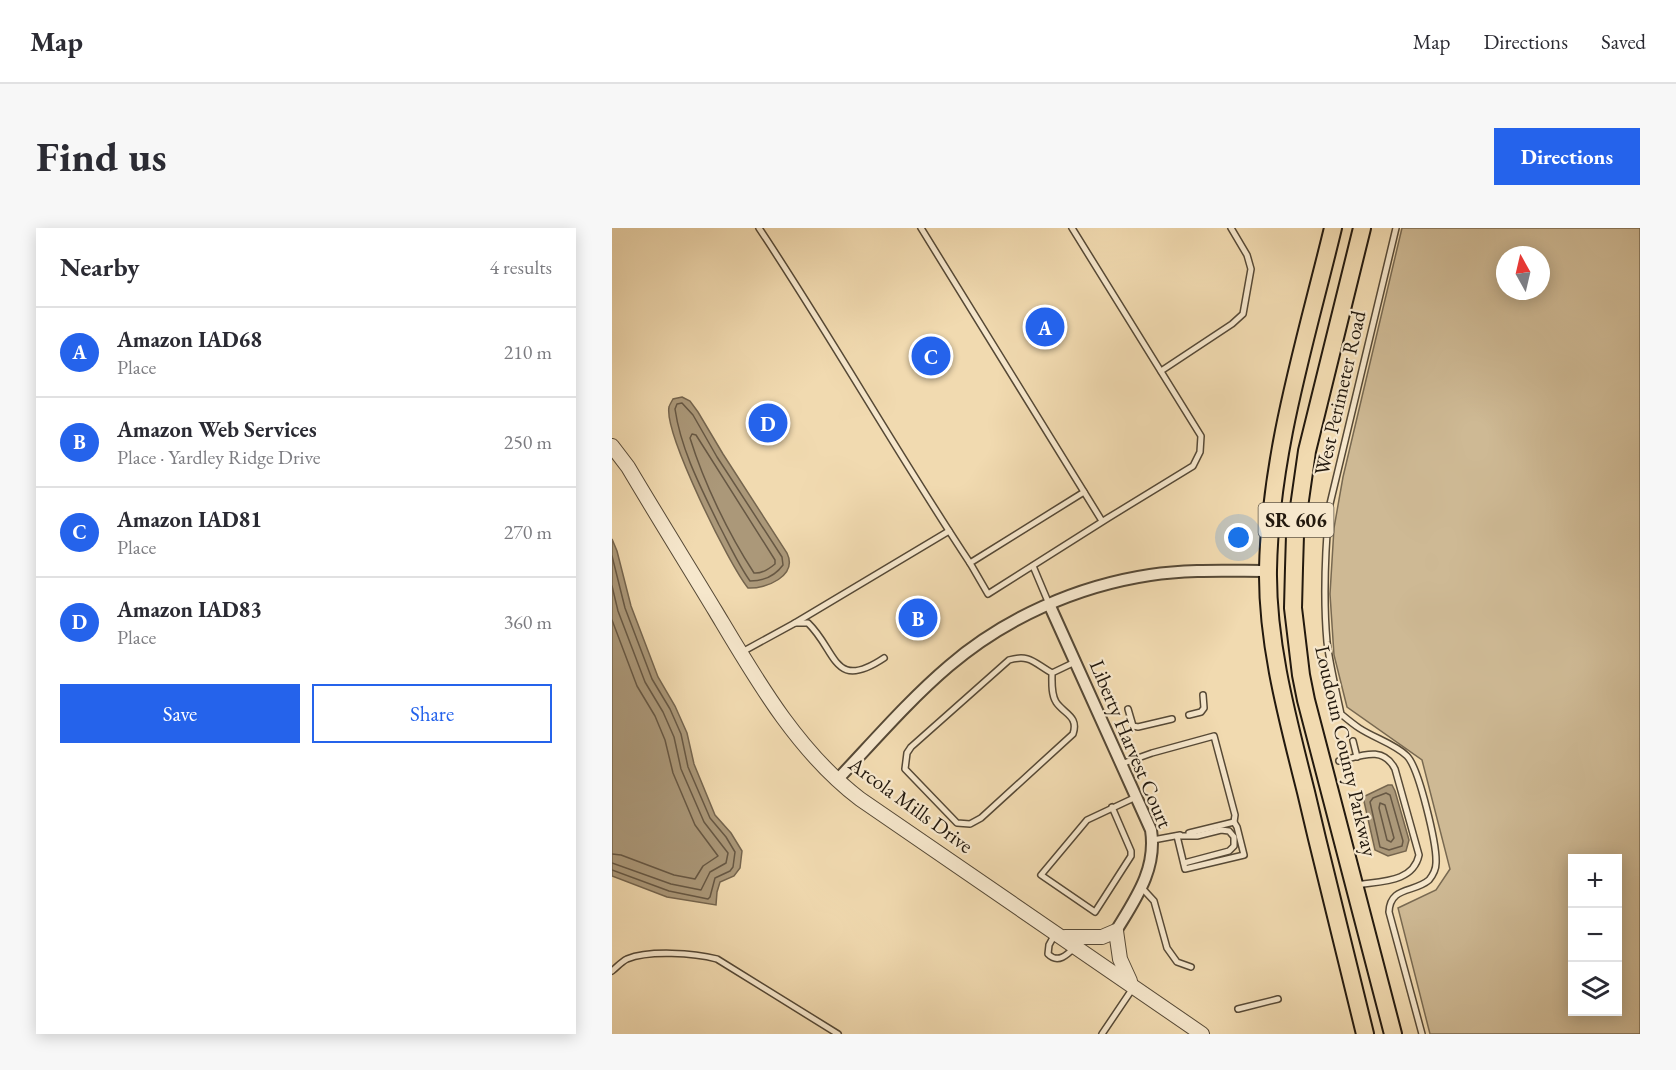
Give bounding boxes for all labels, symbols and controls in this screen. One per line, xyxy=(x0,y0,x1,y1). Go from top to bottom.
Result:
text: Map xyxy=(30,23,83,59)
text: Map xyxy=(1413,28,1450,55)
text: Directions xyxy=(1483,28,1568,55)
text: Saved xyxy=(1601,28,1646,55)
button: Directions xyxy=(1494,128,1640,185)
text: Find us xyxy=(36,129,167,184)
north arrow xyxy=(1496,246,1550,300)
text: Nearby xyxy=(60,250,140,284)
text: 4 results xyxy=(489,254,552,280)
pin: A xyxy=(1026,304,1064,350)
street label: West Perimeter Road xyxy=(1307,308,1372,478)
text: Amazon IAD68 xyxy=(117,325,262,354)
pin: C xyxy=(912,334,950,378)
text: A xyxy=(72,339,87,365)
text: 210 m xyxy=(504,339,552,365)
text: Place xyxy=(117,354,156,380)
pin: D xyxy=(748,400,788,446)
text: Amazon Web Services xyxy=(117,415,317,444)
text: B xyxy=(73,429,86,455)
text: 250 m xyxy=(504,429,552,455)
text: Place · Yardley Ridge Drive xyxy=(117,444,321,470)
road number: SR 606 xyxy=(1258,503,1334,537)
text: Amazon IAD81 xyxy=(117,505,262,534)
text: C xyxy=(72,519,87,545)
text: 270 m xyxy=(504,519,552,545)
your location xyxy=(1224,523,1253,552)
text: Place xyxy=(117,534,156,560)
text: Amazon IAD83 xyxy=(117,595,262,624)
pin: B xyxy=(898,596,938,640)
text: D xyxy=(72,609,87,635)
text: 360 m xyxy=(504,609,552,635)
text: Place xyxy=(117,624,156,650)
street label: Loudoun County Parkway xyxy=(1309,643,1384,860)
street label: Liberty Harvest Court xyxy=(1084,656,1179,832)
button: Save xyxy=(60,684,300,743)
button: Share xyxy=(312,684,552,743)
street label: Arcola Mills Drive xyxy=(843,750,979,859)
map controls xyxy=(1568,854,1622,1016)
button: + xyxy=(1568,854,1622,908)
button: − xyxy=(1568,908,1622,962)
button: layers xyxy=(1568,962,1622,1016)

